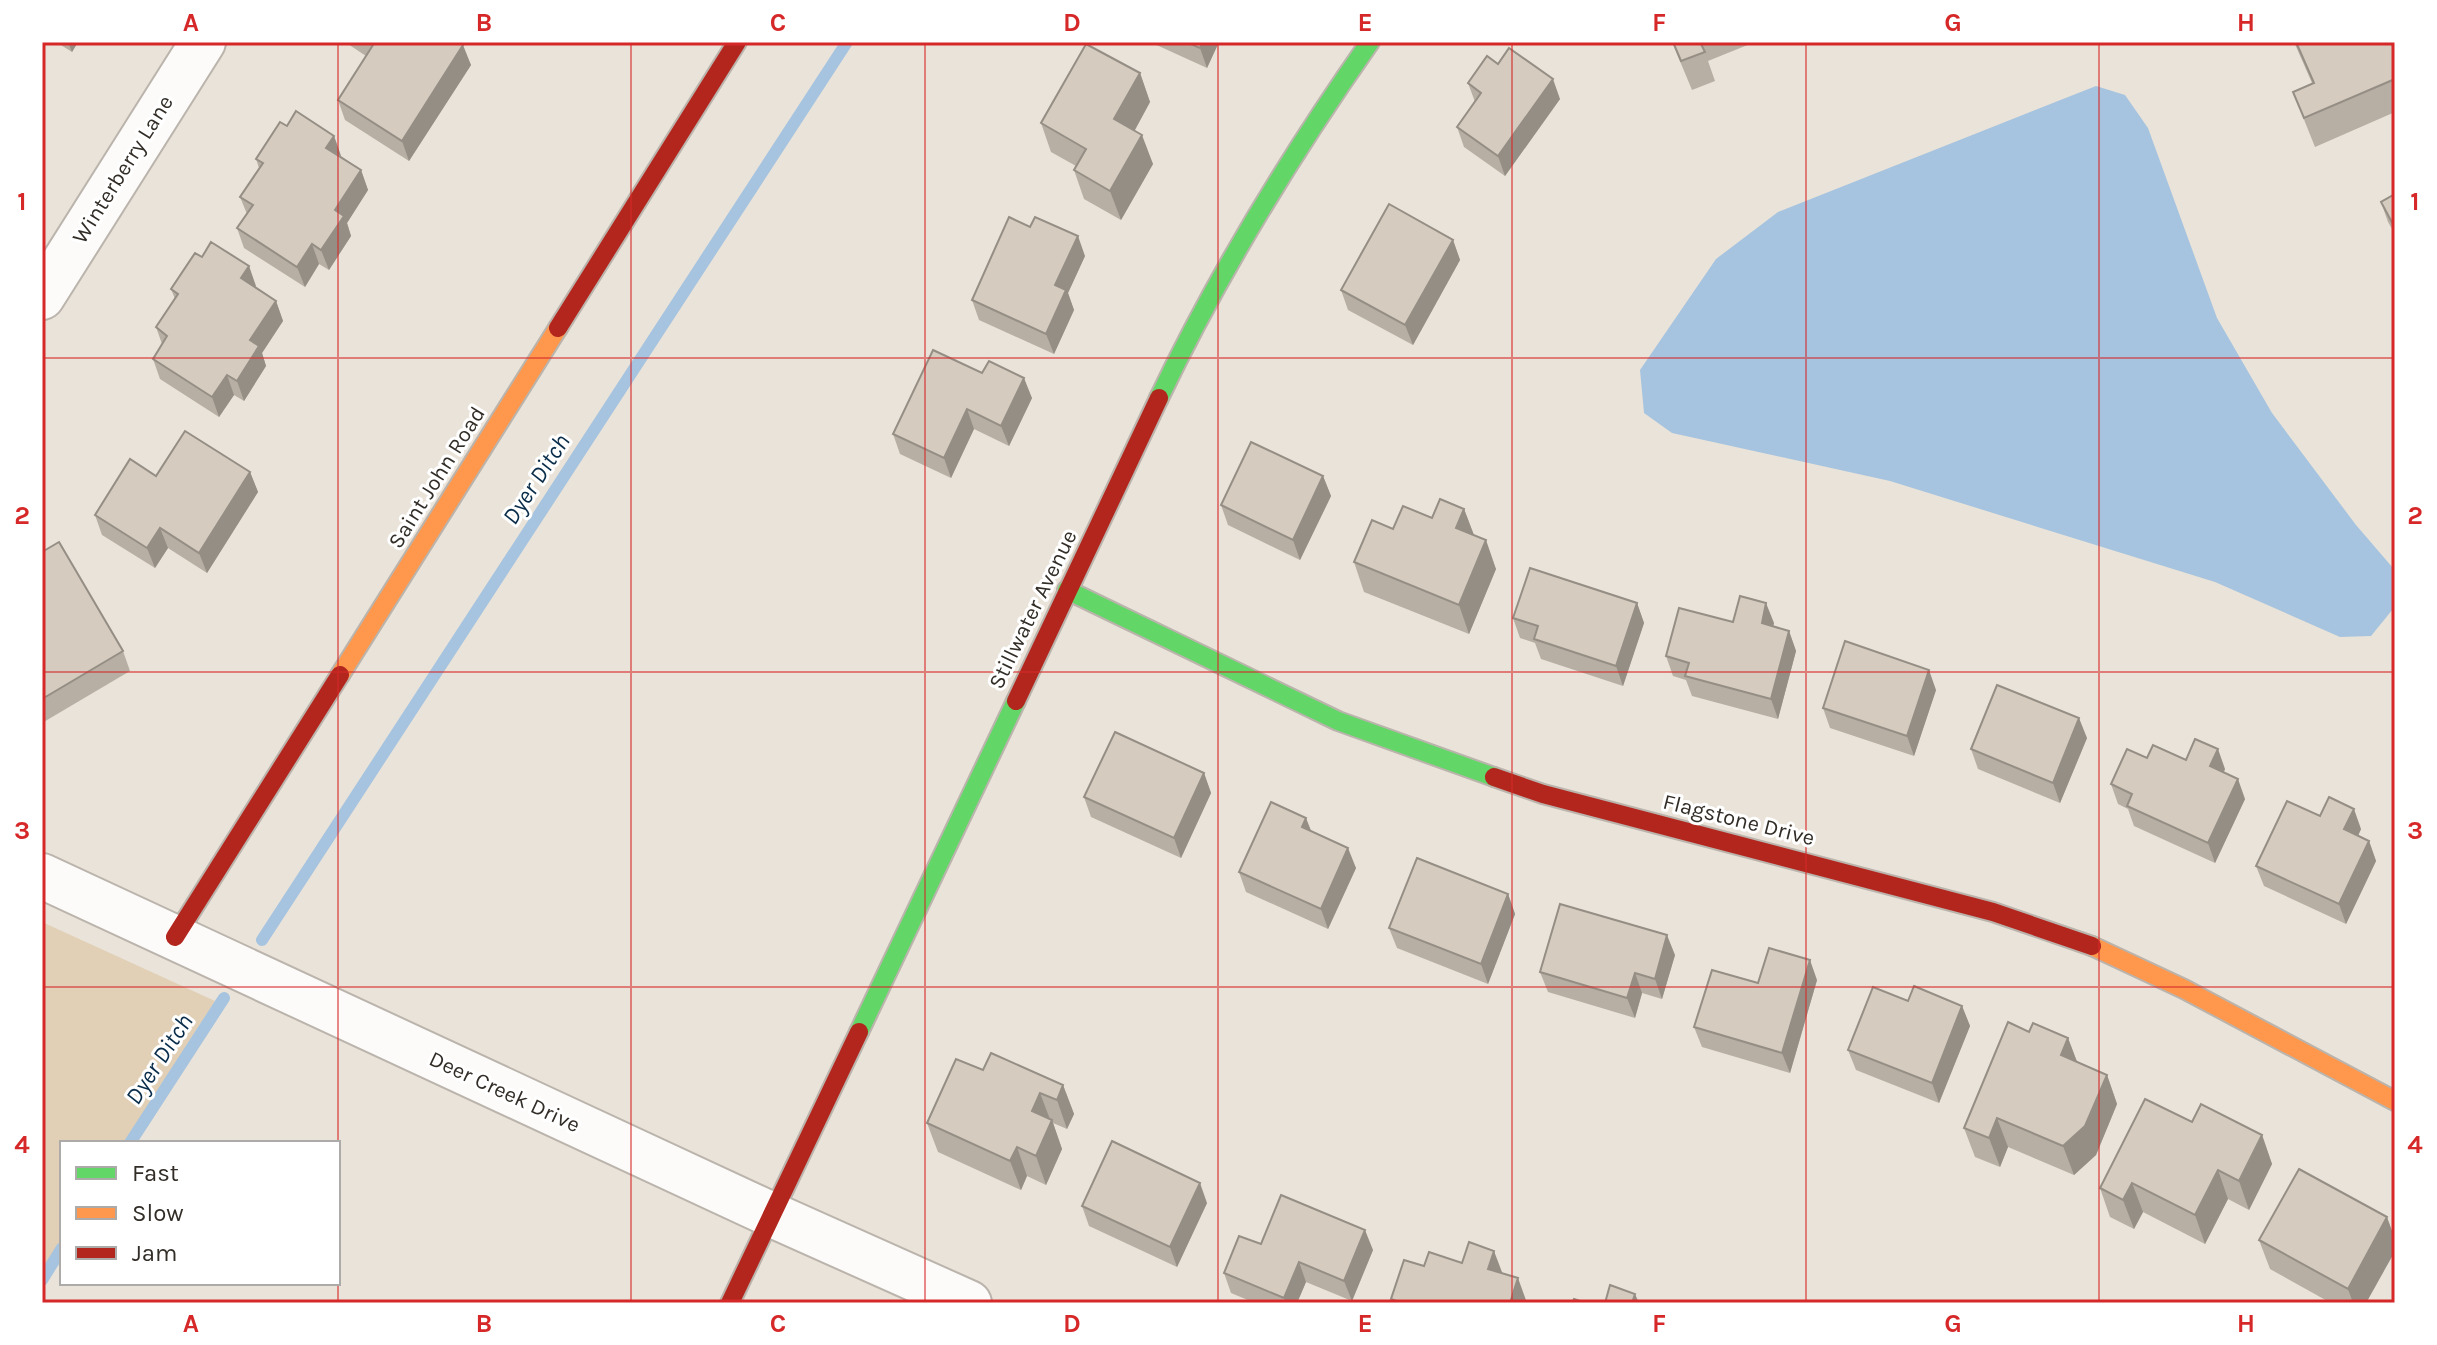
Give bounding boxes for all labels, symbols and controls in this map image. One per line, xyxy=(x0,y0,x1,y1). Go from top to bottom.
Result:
text: A xyxy=(183,7,199,38)
text: B xyxy=(476,7,492,38)
text: C xyxy=(770,7,786,38)
text: D xyxy=(1063,7,1081,38)
text: E xyxy=(1357,7,1373,38)
text: F xyxy=(1652,7,1666,38)
text: G xyxy=(1944,7,1962,38)
text: H xyxy=(2237,7,2255,38)
street label: Winterberry Lane xyxy=(67,91,179,248)
text: 1 xyxy=(17,186,27,217)
text: 1 xyxy=(2410,186,2420,217)
street label: Saint John Road xyxy=(383,402,491,553)
water label: Dyer Ditch xyxy=(496,428,576,530)
text: 2 xyxy=(14,500,30,531)
text: 2 xyxy=(2407,500,2423,531)
street label: Stillwater Avenue xyxy=(983,526,1083,693)
street label: Flagstone Drive xyxy=(1660,789,1817,851)
text: 3 xyxy=(14,815,30,846)
text: 3 xyxy=(2407,815,2423,846)
water label: Dyer Ditch xyxy=(119,1008,199,1110)
street label: Deer Creek Drive xyxy=(425,1046,584,1138)
text: 4 xyxy=(14,1129,30,1160)
text: 4 xyxy=(2407,1129,2423,1160)
legend xyxy=(60,1141,340,1285)
text: Fast xyxy=(132,1159,179,1187)
text: Slow xyxy=(132,1199,184,1227)
text: Jam xyxy=(132,1239,177,1267)
text: A xyxy=(183,1308,199,1339)
text: B xyxy=(476,1308,492,1339)
text: C xyxy=(770,1308,786,1339)
text: D xyxy=(1063,1308,1081,1339)
text: E xyxy=(1357,1308,1373,1339)
text: F xyxy=(1652,1308,1666,1339)
text: G xyxy=(1944,1308,1962,1339)
text: H xyxy=(2237,1308,2255,1339)

